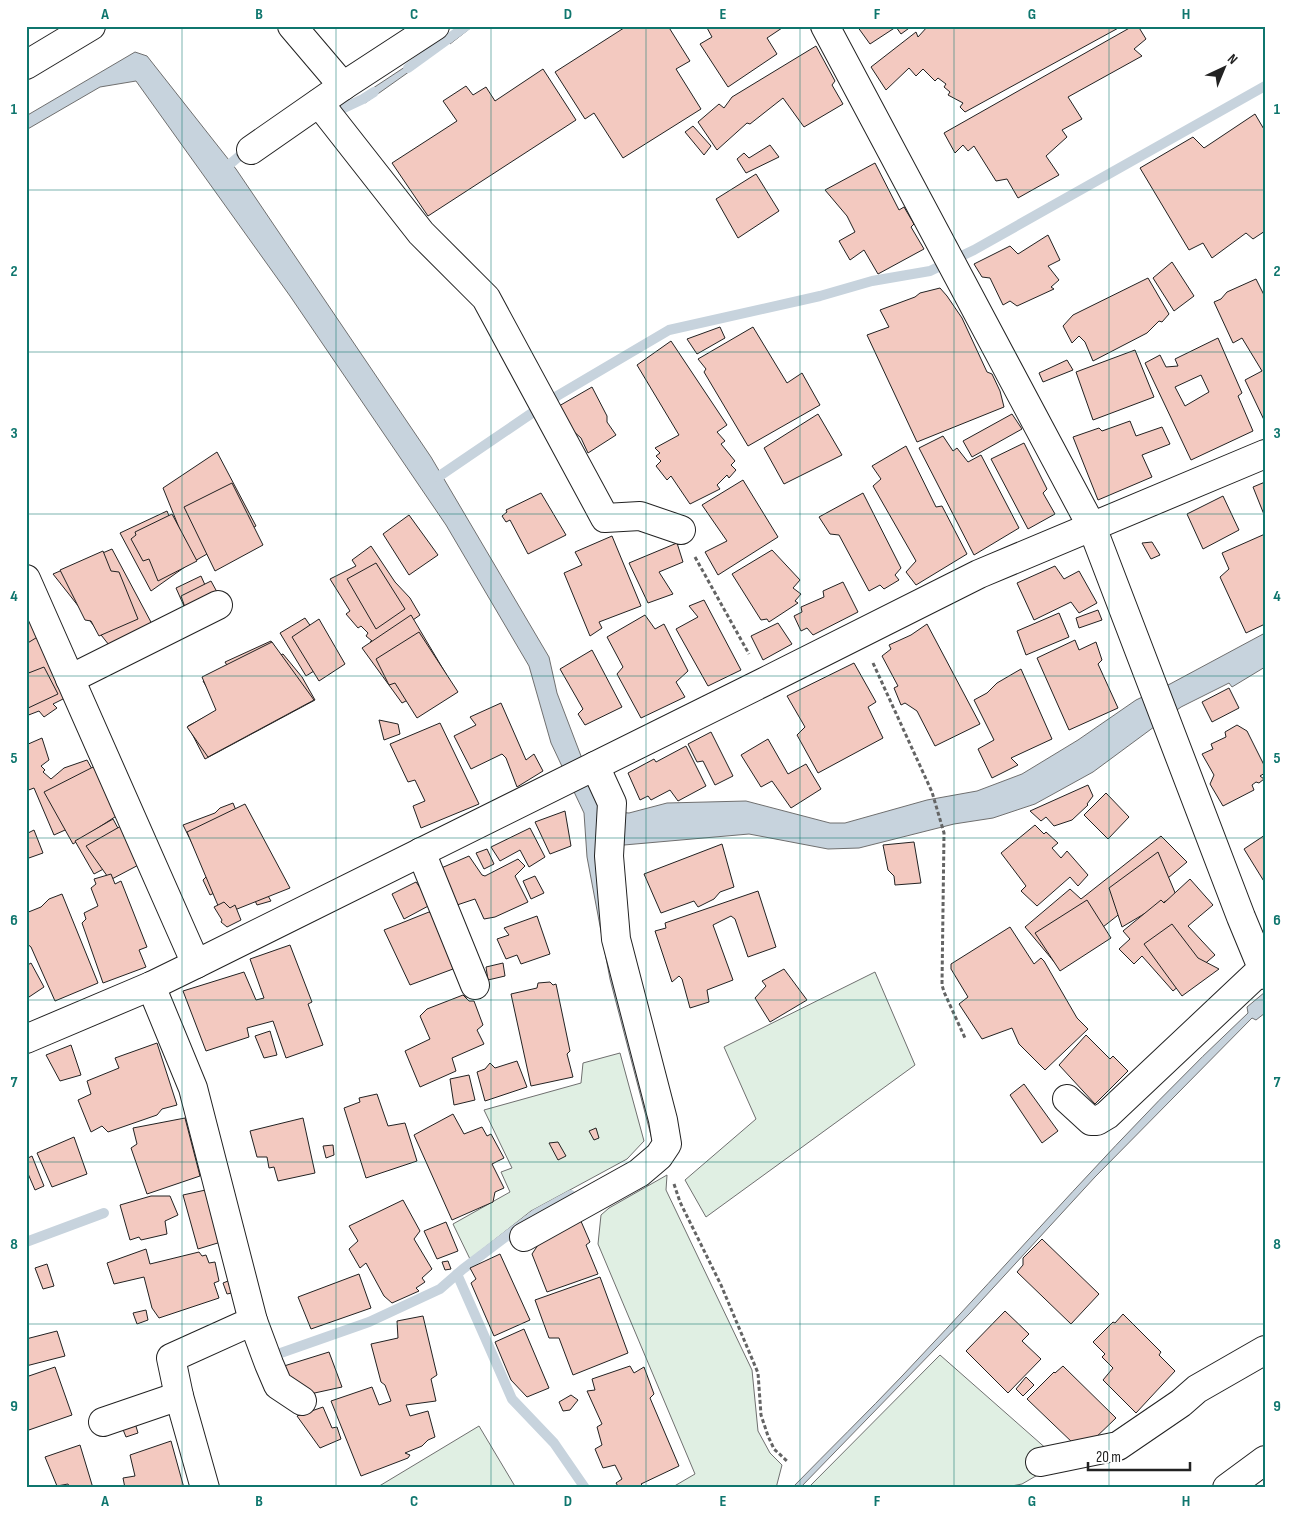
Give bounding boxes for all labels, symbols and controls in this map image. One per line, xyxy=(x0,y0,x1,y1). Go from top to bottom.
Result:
text: A xyxy=(100,5,109,24)
text: B xyxy=(255,5,263,24)
text: C xyxy=(410,5,418,24)
text: D xyxy=(564,5,572,24)
text: E xyxy=(720,5,727,24)
text: F xyxy=(874,5,881,24)
text: G xyxy=(1028,5,1036,24)
text: H xyxy=(1182,5,1190,24)
north arrow xyxy=(1198,42,1248,92)
text: N xyxy=(1224,50,1241,68)
text: 1 xyxy=(11,100,18,119)
text: 1 xyxy=(1274,100,1281,119)
text: 2 xyxy=(10,262,18,281)
text: 2 xyxy=(1273,262,1281,281)
text: 3 xyxy=(10,424,18,443)
text: 3 xyxy=(1273,424,1281,443)
text: 4 xyxy=(10,587,18,606)
text: 4 xyxy=(1273,587,1281,606)
text: 5 xyxy=(10,749,18,768)
text: 5 xyxy=(1273,749,1281,768)
text: 6 xyxy=(10,911,18,930)
text: 6 xyxy=(1273,911,1281,930)
text: 7 xyxy=(11,1073,18,1092)
text: 7 xyxy=(1274,1073,1281,1092)
text: 8 xyxy=(10,1235,18,1254)
text: 8 xyxy=(1273,1235,1281,1254)
text: 9 xyxy=(10,1397,18,1416)
text: 9 xyxy=(1273,1397,1281,1416)
scale bar xyxy=(1088,1439,1191,1471)
text: 20 m xyxy=(1096,1448,1121,1467)
text: A xyxy=(100,1492,109,1511)
text: B xyxy=(255,1492,263,1511)
text: C xyxy=(410,1492,418,1511)
text: D xyxy=(564,1492,572,1511)
text: E xyxy=(720,1492,727,1511)
text: F xyxy=(874,1492,881,1511)
text: G xyxy=(1028,1492,1036,1511)
text: H xyxy=(1182,1492,1190,1511)

